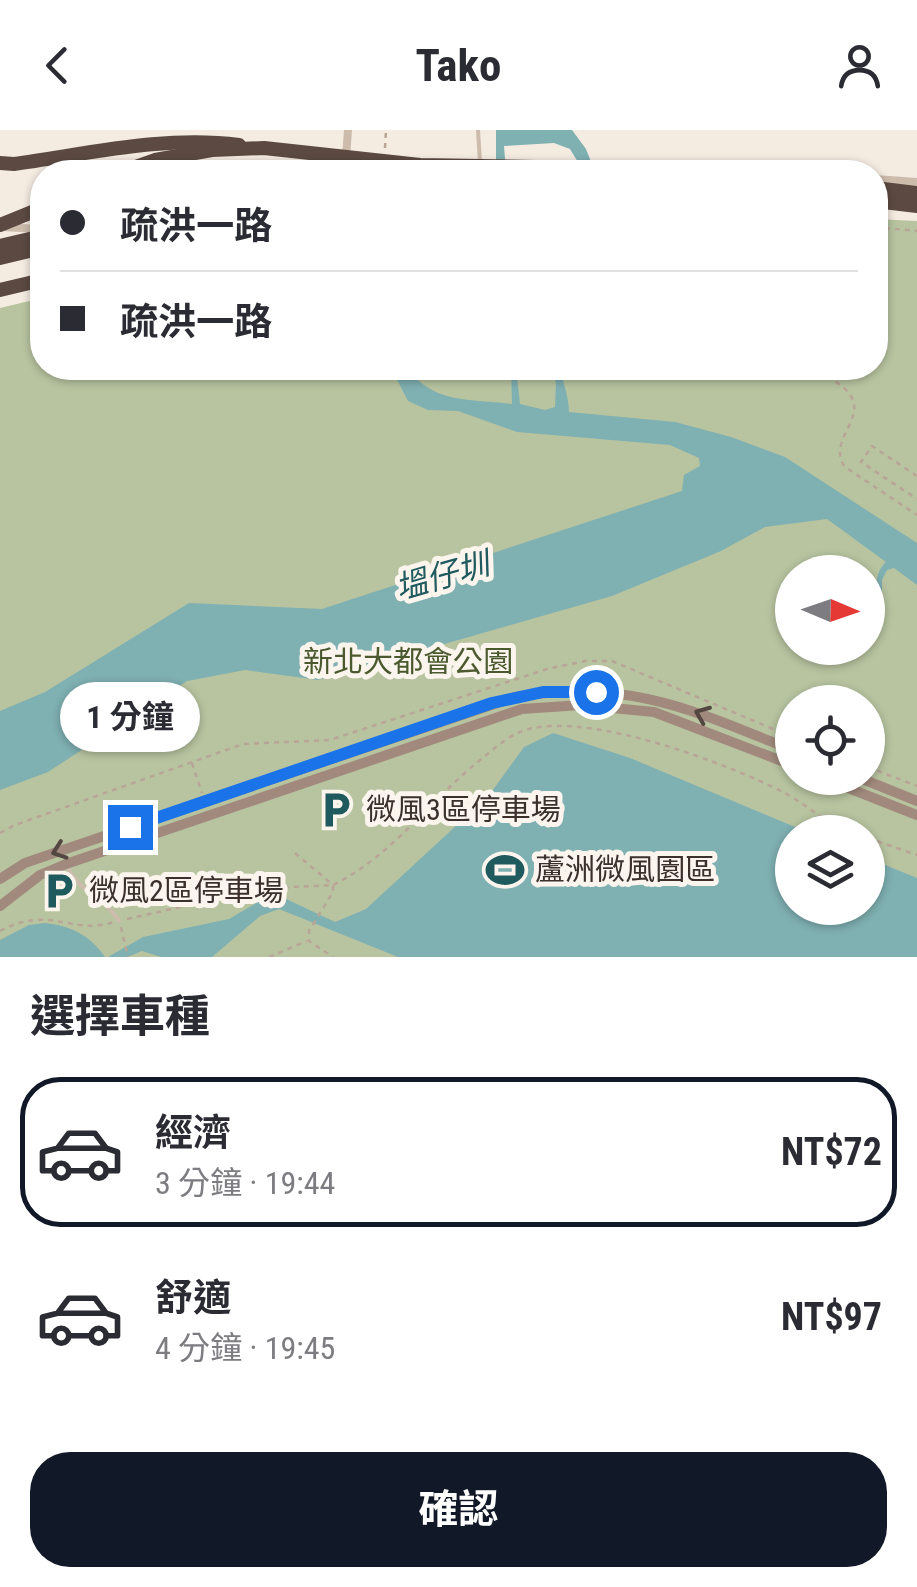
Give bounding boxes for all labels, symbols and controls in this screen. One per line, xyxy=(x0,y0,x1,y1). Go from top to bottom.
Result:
icon: back xyxy=(30,38,85,93)
icon: person xyxy=(832,38,887,93)
text: Tako xyxy=(416,39,501,92)
text: 疏洪一路 xyxy=(120,204,272,248)
text: 疏洪一路 xyxy=(120,300,272,344)
water label: 塭仔圳 xyxy=(391,543,497,607)
north arrow xyxy=(775,555,885,665)
map controls xyxy=(775,555,885,925)
park label: 新北大都會公園 xyxy=(303,644,513,679)
route start xyxy=(574,670,619,715)
callout: 1 分鐘 xyxy=(60,682,200,752)
button: locate xyxy=(775,685,885,795)
text: 1 分鐘 xyxy=(86,698,174,736)
one-way arrow xyxy=(694,706,712,726)
parking icon: 微風3區停車場 xyxy=(315,789,357,831)
place label: 微風3區停車場 xyxy=(366,792,561,827)
route end xyxy=(108,805,153,850)
button: layers xyxy=(775,815,885,925)
one-way arrow xyxy=(51,839,68,860)
sports icon: 蘆洲微風園區 xyxy=(484,849,526,891)
place label: 蘆洲微風園區 xyxy=(535,852,715,887)
parking icon: 微風2區停車場 xyxy=(38,870,80,912)
place label: 微風2區停車場 xyxy=(89,873,284,908)
text: 選擇車種 xyxy=(30,990,210,1043)
icon: car xyxy=(35,1107,125,1197)
text: 經濟 xyxy=(155,1111,231,1155)
text: NT$72 xyxy=(781,1130,882,1174)
text: 3 分鐘 · 19:44 xyxy=(155,1164,335,1202)
icon: car xyxy=(35,1272,125,1362)
text: 舒適 xyxy=(155,1276,231,1320)
text: NT$97 xyxy=(781,1295,882,1339)
text: 4 分鐘 · 19:45 xyxy=(155,1329,335,1367)
button: 確認 xyxy=(30,1452,887,1567)

